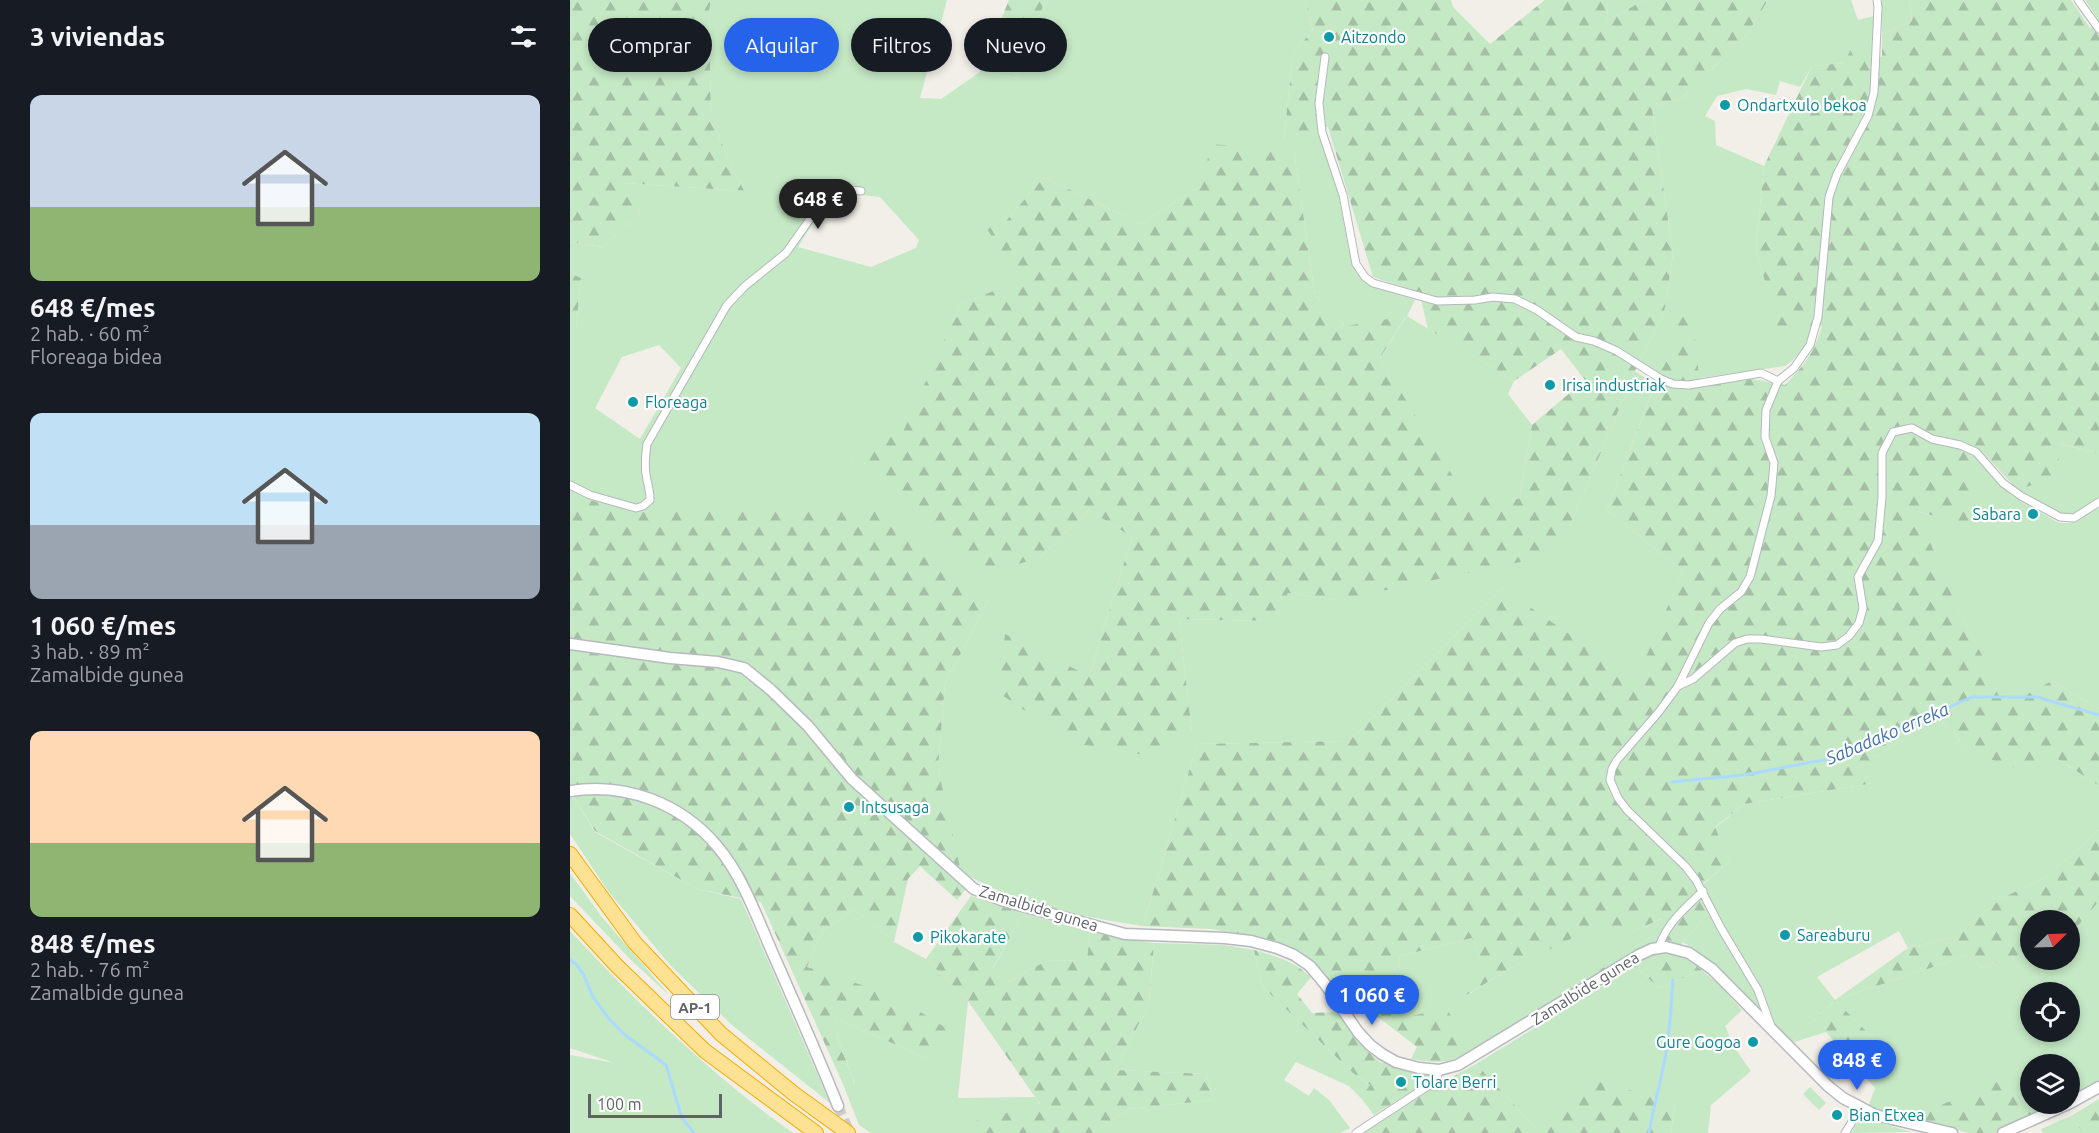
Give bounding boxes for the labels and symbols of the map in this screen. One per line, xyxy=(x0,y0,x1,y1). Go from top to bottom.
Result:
place label: Aitzondo xyxy=(1341,28,1406,46)
marker: Aitzondo xyxy=(1322,30,1336,44)
place label: Ondartxulo bekoa xyxy=(1737,96,1867,114)
marker: Ondartxulo bekoa xyxy=(1718,98,1732,112)
pin: 648 € xyxy=(776,179,860,230)
place label: Irisa industriak xyxy=(1562,376,1666,394)
marker: Irisa industriak xyxy=(1543,378,1557,392)
place label: Floreaga xyxy=(645,393,708,411)
marker: Floreaga xyxy=(626,395,640,409)
place label: Sabara xyxy=(1973,505,2021,523)
marker: Sabara xyxy=(2026,507,2040,521)
water label: Sabadako erreka xyxy=(1822,698,1952,768)
place label: Intsusaga xyxy=(861,798,929,816)
marker: Intsusaga xyxy=(842,800,856,814)
street label: Zamalbide gunea xyxy=(977,881,1101,935)
north arrow xyxy=(2020,910,2080,970)
place label: Sareaburu xyxy=(1797,926,1870,944)
place label: Pikokarate xyxy=(930,928,1006,946)
marker: Sareaburu xyxy=(1778,928,1792,942)
marker: Pikokarate xyxy=(911,930,925,944)
street label: Zamalbide gunea xyxy=(1528,948,1642,1028)
pin: 1 060 € xyxy=(1317,975,1427,1026)
road number: AP-1 xyxy=(671,995,719,1019)
place label: Gure Gogoa xyxy=(1656,1033,1741,1051)
marker: Gure Gogoa xyxy=(1746,1035,1760,1049)
pin: 848 € xyxy=(1815,1040,1899,1091)
place label: Tolare Berri xyxy=(1413,1073,1497,1091)
marker: Tolare Berri xyxy=(1394,1075,1408,1089)
scale bar xyxy=(588,1091,722,1118)
place label: Bian Etxea xyxy=(1849,1106,1925,1124)
marker: Bian Etxea xyxy=(1830,1108,1844,1122)

